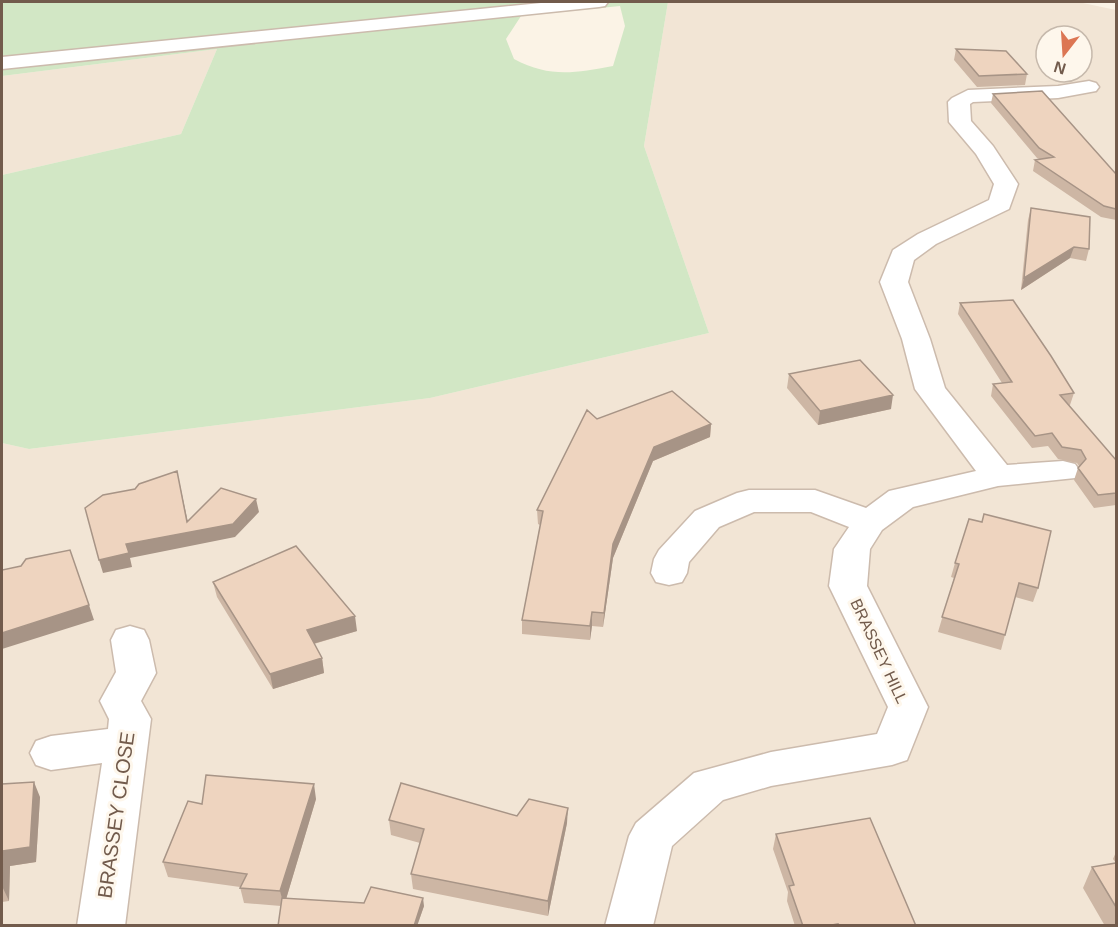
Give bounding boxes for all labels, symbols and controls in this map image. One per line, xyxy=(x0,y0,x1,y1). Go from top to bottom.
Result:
north arrow xyxy=(1034,24,1094,84)
text: N xyxy=(1052,58,1068,78)
street label: BRASSEY HILL xyxy=(847,596,911,706)
street label: BRASSEY CLOSE xyxy=(93,731,139,899)

